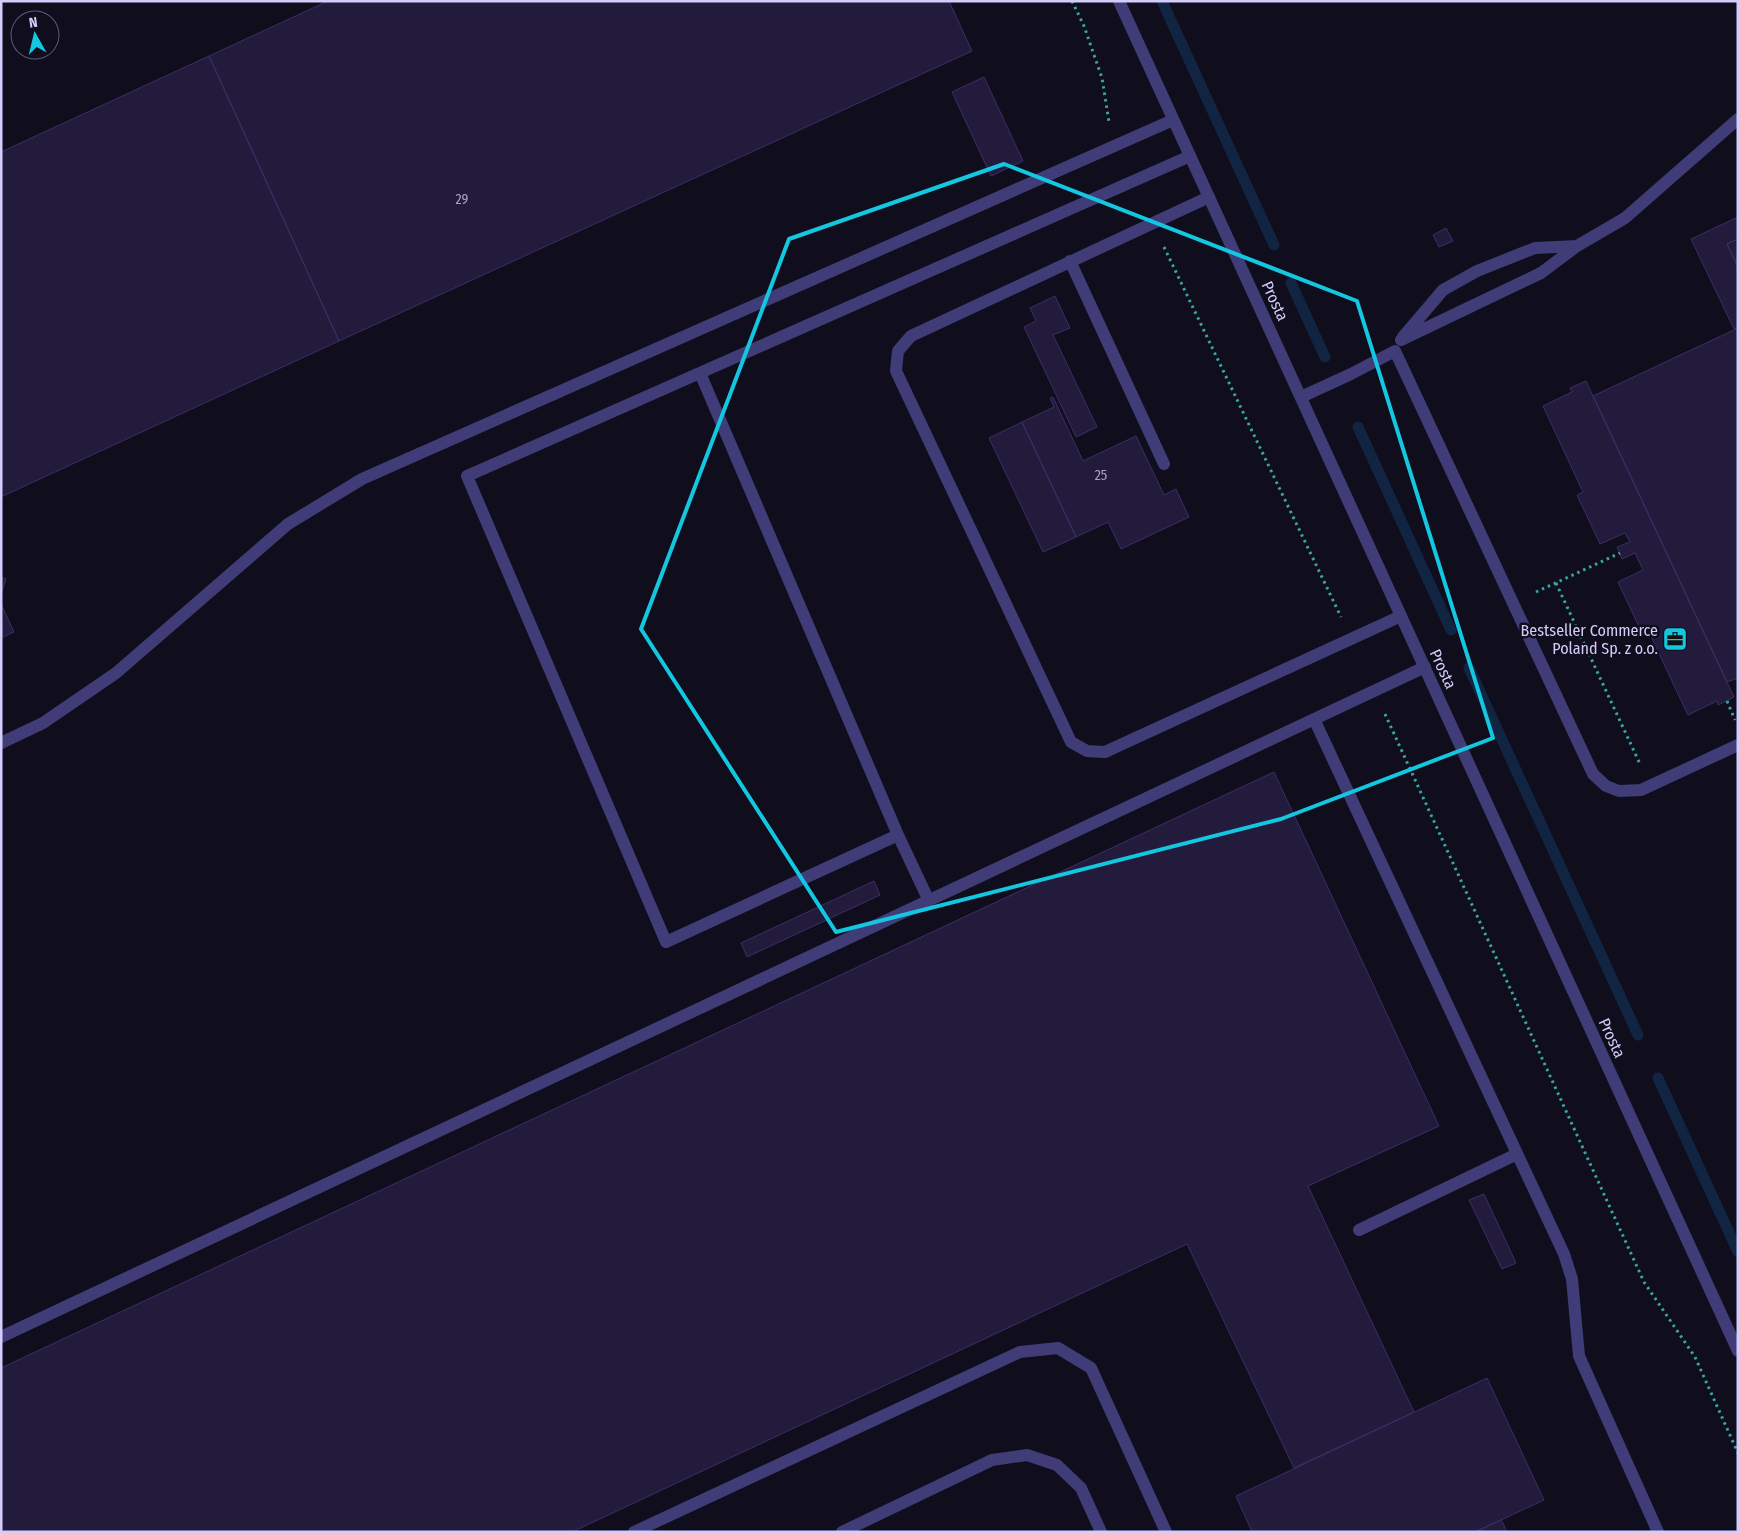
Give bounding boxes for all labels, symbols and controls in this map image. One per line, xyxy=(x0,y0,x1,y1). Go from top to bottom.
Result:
north arrow xyxy=(10,10,60,60)
text: N xyxy=(28,14,39,32)
house number: 29 xyxy=(456,191,469,208)
street label: Prosta xyxy=(1258,278,1292,324)
house number: 25 xyxy=(1095,467,1107,484)
place label: Bestseller Commerce Poland Sp. z o.o. xyxy=(1521,621,1658,658)
office icon: Bestseller Commerce Poland Sp. z o.o. xyxy=(1662,626,1688,652)
street label: Prosta xyxy=(1426,646,1460,692)
street label: Prosta xyxy=(1595,1015,1629,1061)

